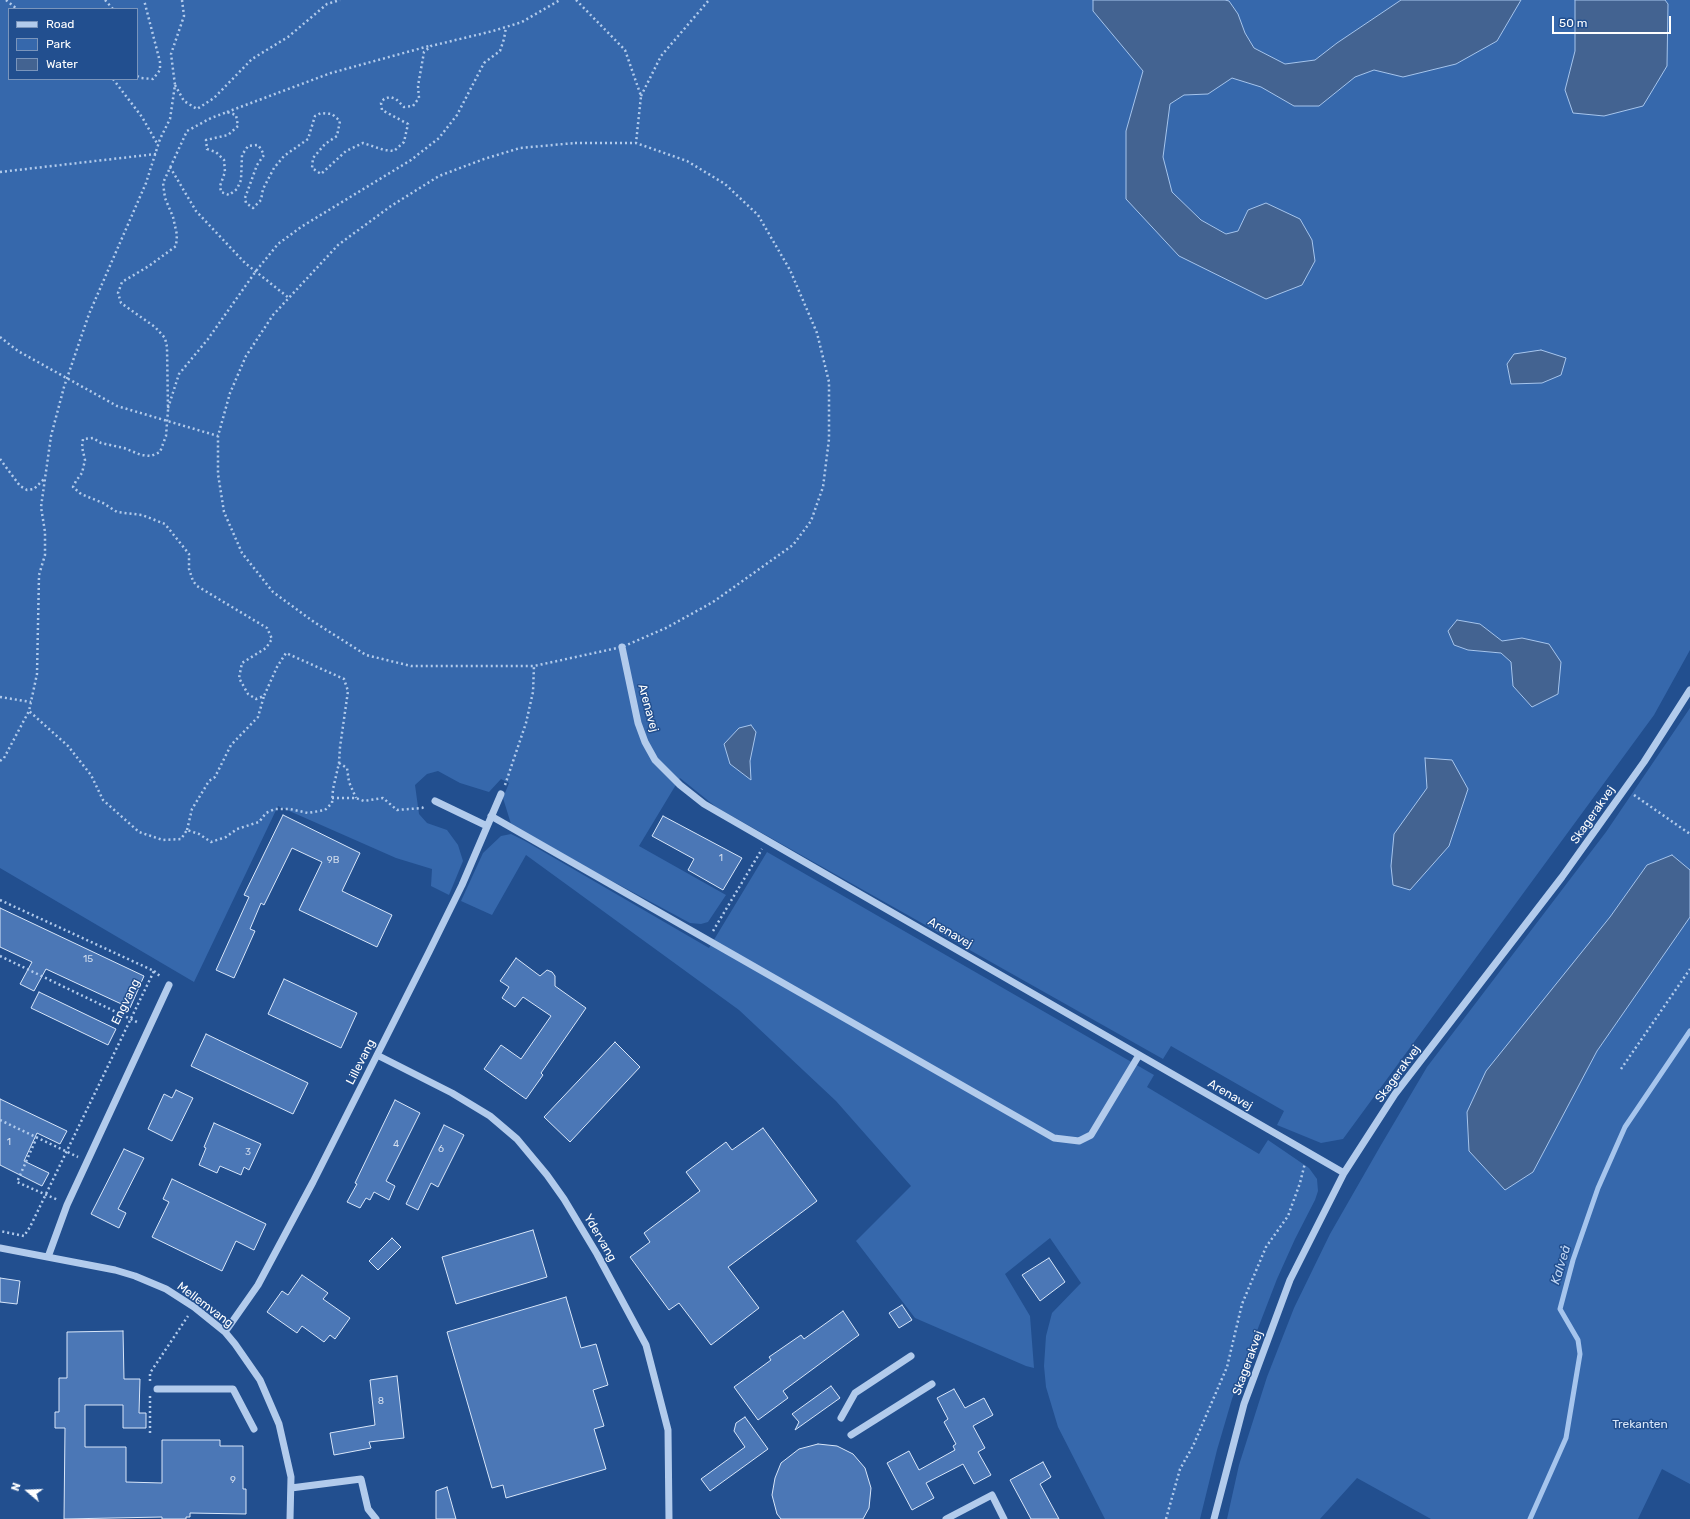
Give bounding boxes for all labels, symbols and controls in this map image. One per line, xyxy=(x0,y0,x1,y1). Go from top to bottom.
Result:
legend xyxy=(8,8,138,80)
scale bar xyxy=(1554,8,1673,34)
text: 50 m xyxy=(1559,16,1587,30)
text: Road xyxy=(46,17,74,31)
text: Park xyxy=(46,37,71,51)
text: Water xyxy=(46,57,78,71)
street label: Arenavej xyxy=(635,682,661,734)
street label: Skagerakvej xyxy=(1568,783,1618,847)
house number: 1 xyxy=(719,852,723,864)
house number: 9B xyxy=(327,854,339,866)
street label: Arenavej xyxy=(925,914,975,952)
house number: 15 xyxy=(83,953,93,965)
street label: Engvang xyxy=(109,977,143,1027)
street label: Lillevang xyxy=(343,1037,379,1087)
street label: Skagerakvej xyxy=(1372,1042,1424,1106)
street label: Arenavej xyxy=(1205,1076,1255,1114)
house number: 1 xyxy=(7,1136,11,1148)
house number: 4 xyxy=(393,1138,399,1150)
house number: 6 xyxy=(438,1143,444,1155)
house number: 3 xyxy=(245,1146,251,1158)
street label: Ydervang xyxy=(581,1212,619,1264)
water label: Kalveå xyxy=(1548,1243,1574,1287)
street label: Mellemvang xyxy=(174,1279,236,1331)
street label: Skagerakvej xyxy=(1230,1329,1266,1397)
house number: 8 xyxy=(378,1395,384,1407)
park label: Trekanten xyxy=(1612,1418,1668,1432)
north arrow xyxy=(8,1471,48,1511)
house number: 9 xyxy=(230,1474,236,1486)
text: N xyxy=(9,1481,24,1493)

